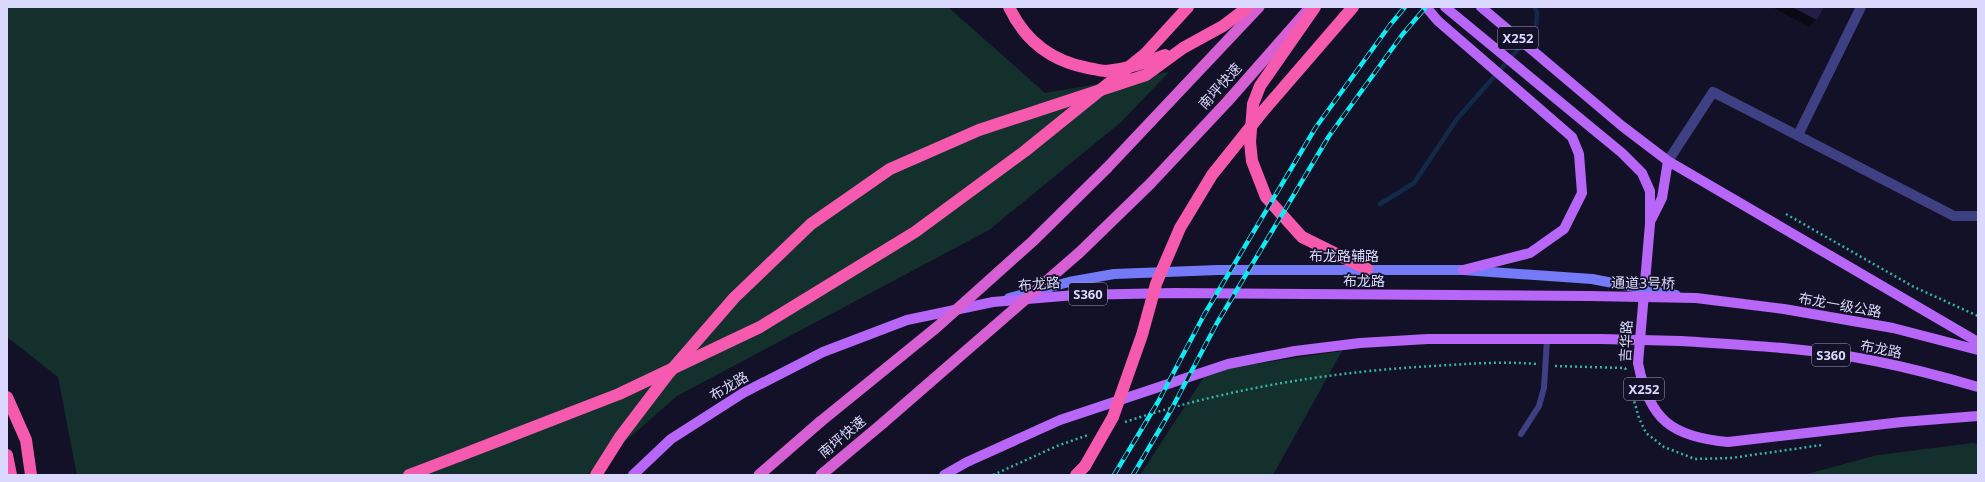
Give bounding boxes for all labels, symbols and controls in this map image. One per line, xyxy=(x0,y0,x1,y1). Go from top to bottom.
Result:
road number: X252 xyxy=(1498,27,1538,49)
street label: 南坪快速 xyxy=(1194,59,1245,113)
street label: 布龙路辅路 xyxy=(1309,246,1379,265)
street label: 布龙路 xyxy=(1343,271,1385,290)
street label: 布龙路 xyxy=(1017,272,1061,295)
street label: 通道3号桥 xyxy=(1611,272,1675,293)
road number: S360 xyxy=(1069,283,1107,305)
street label: 布龙一级公路 xyxy=(1797,288,1883,321)
street label: 吉华路 xyxy=(1615,320,1636,362)
street label: 布龙路 xyxy=(1859,335,1904,362)
road number: S360 xyxy=(1812,344,1850,366)
street label: 布龙路 xyxy=(706,367,752,405)
road number: X252 xyxy=(1624,378,1664,400)
street label: 南坪快速 xyxy=(814,411,869,462)

